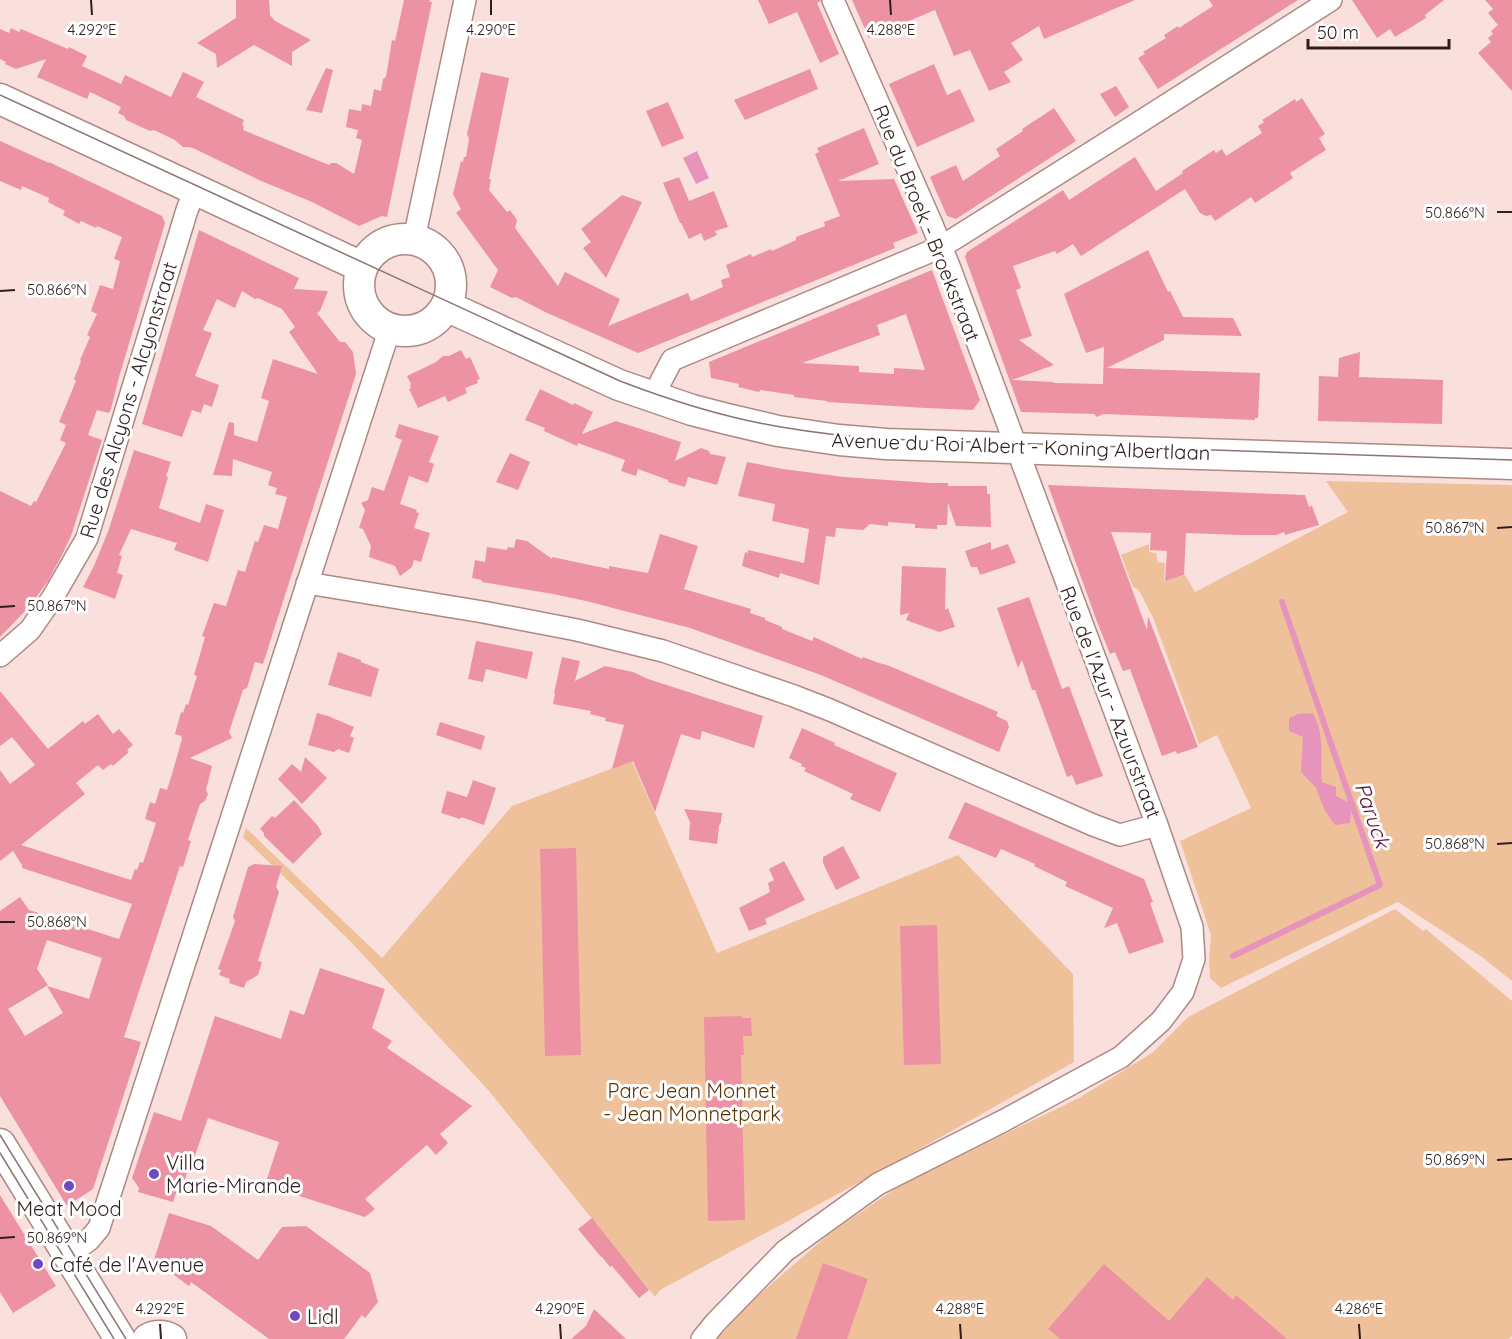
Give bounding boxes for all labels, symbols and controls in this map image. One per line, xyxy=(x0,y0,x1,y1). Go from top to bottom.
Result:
scale bar xyxy=(1308,12,1449,50)
text: 4.292°E xyxy=(67,20,117,39)
text: 4.290°E xyxy=(466,20,516,39)
text: 4.288°E xyxy=(867,20,915,39)
text: 50 m xyxy=(1317,21,1359,44)
street label: Rue du Broek - Broekstraat xyxy=(868,101,986,345)
text: 50.866°N xyxy=(1425,203,1485,222)
street label: Rue des Alcyons - Alcyonstraat xyxy=(74,259,182,541)
text: 50.866°N xyxy=(27,280,87,299)
street label: Avenue du Roi Albert - Koning Albertlaan xyxy=(831,427,1211,465)
text: 50.867°N xyxy=(1425,518,1485,537)
street label: Rue de l'Azur - Azuurstraat xyxy=(1055,582,1167,822)
text: 50.867°N xyxy=(27,596,87,615)
water label: Paruck xyxy=(1350,779,1397,853)
text: 50.868°N xyxy=(1425,834,1485,853)
text: 50.868°N xyxy=(27,912,87,931)
park label: Parc Jean Monnet - Jean Monnetpark xyxy=(603,1078,781,1126)
place label: Villa Marie-Mirande xyxy=(166,1150,301,1198)
text: 50.869°N xyxy=(1425,1150,1485,1169)
marker: Villa Marie-Mirande xyxy=(147,1167,161,1181)
marker: Meat Mood xyxy=(62,1179,76,1193)
place label: Meat Mood xyxy=(16,1196,122,1221)
text: 50.869°N xyxy=(27,1228,87,1247)
place label: Café de l'Avenue xyxy=(50,1252,204,1277)
marker: Café de l'Avenue xyxy=(31,1257,45,1271)
text: 4.292°E xyxy=(135,1299,185,1318)
text: 4.290°E xyxy=(535,1299,585,1318)
text: 4.288°E xyxy=(936,1299,984,1318)
text: 4.286°E xyxy=(1335,1299,1383,1318)
place label: Lidl xyxy=(307,1304,339,1329)
marker: Lidl xyxy=(288,1309,302,1323)

